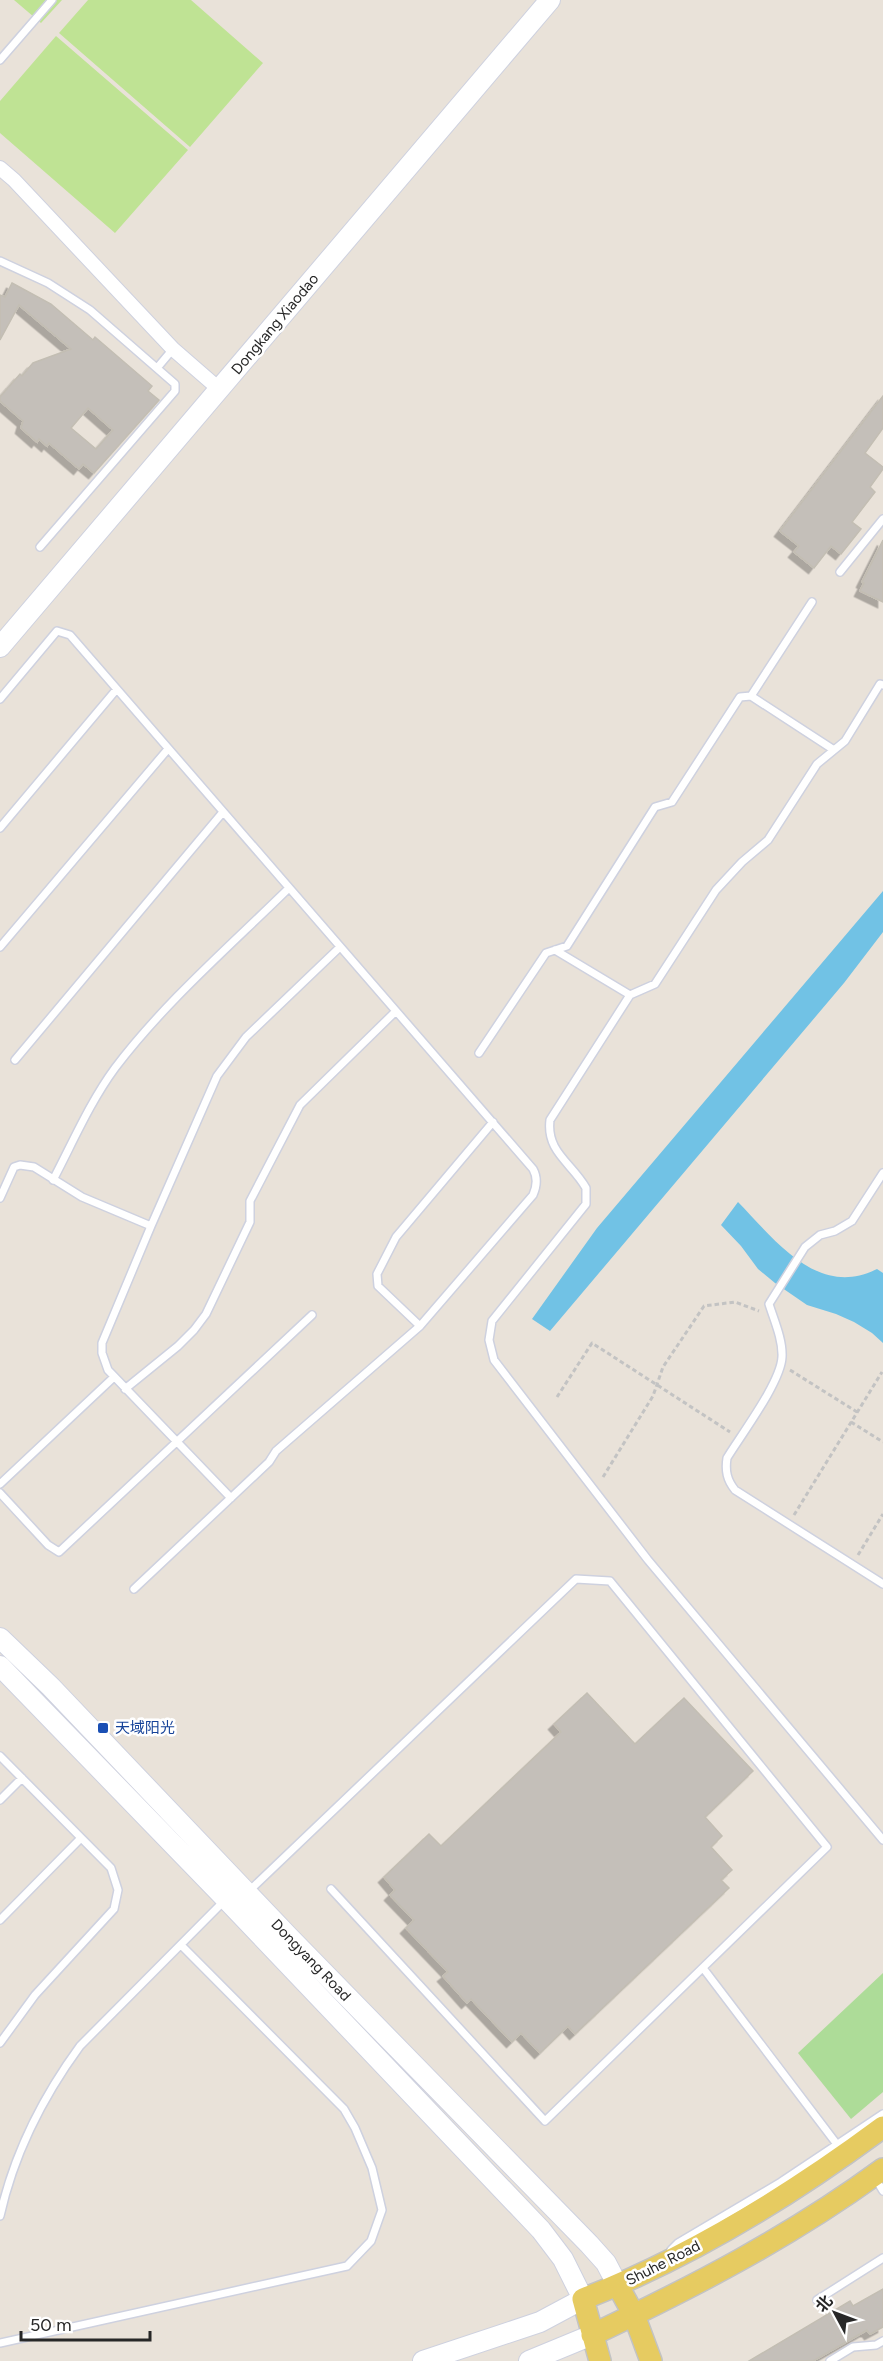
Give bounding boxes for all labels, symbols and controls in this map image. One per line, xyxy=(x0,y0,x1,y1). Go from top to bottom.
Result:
street label: Dongkang Xiaodao xyxy=(228,270,323,378)
place label: 天域阳光 xyxy=(115,1719,175,1737)
marker: 天域阳光 xyxy=(96,1721,110,1735)
street label: Dongyang Road xyxy=(267,1915,355,2005)
street label: Shuhe Road xyxy=(623,2237,703,2289)
north arrow xyxy=(805,2283,865,2343)
text: 北 xyxy=(812,2291,836,2316)
scale bar xyxy=(21,2304,150,2342)
text: 50 m xyxy=(30,2314,72,2336)

